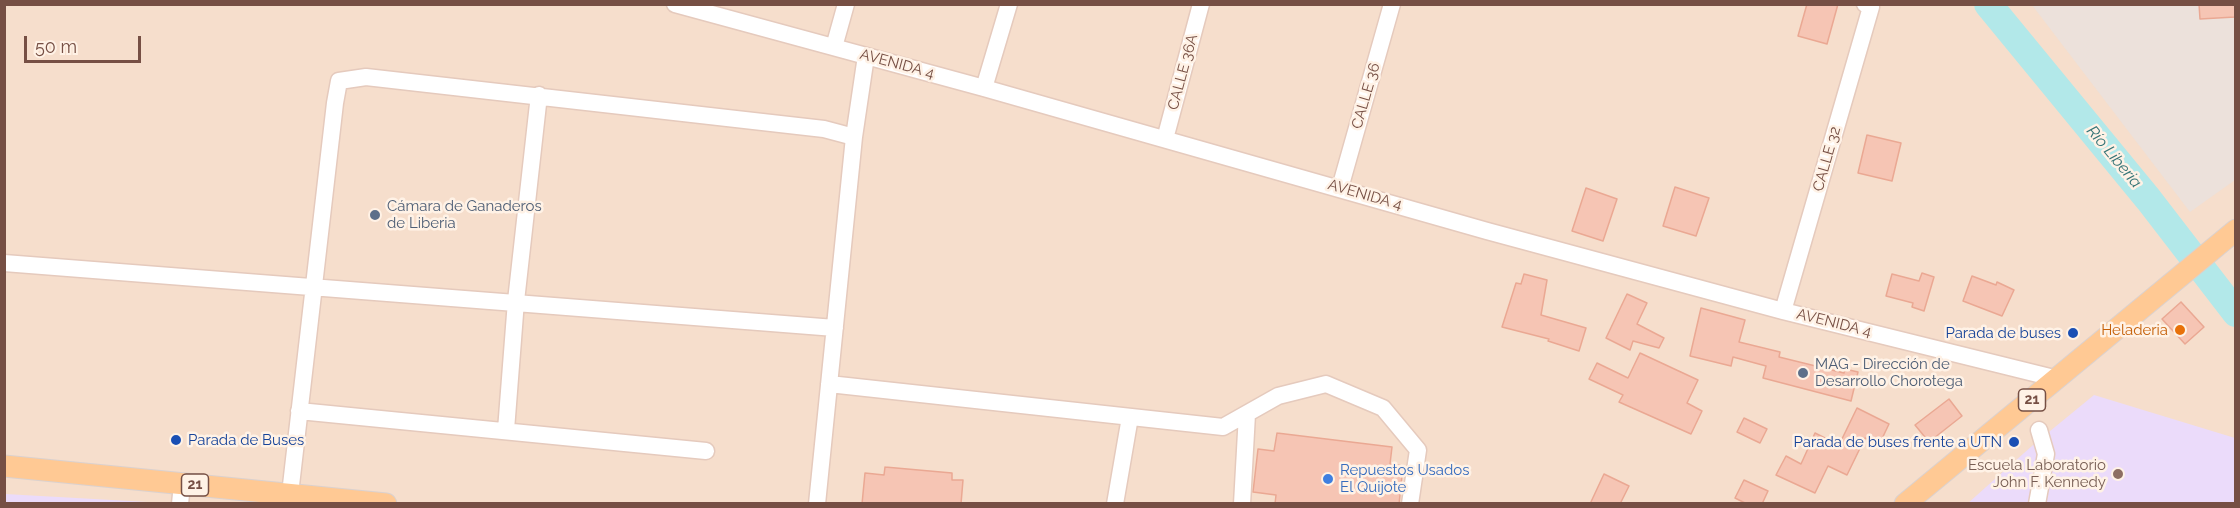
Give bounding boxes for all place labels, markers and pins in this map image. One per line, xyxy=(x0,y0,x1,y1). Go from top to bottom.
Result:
place label: Cámara de Ganaderos de Liberia xyxy=(387,197,542,232)
marker: Cámara de Ganaderos de Liberia xyxy=(368,208,382,222)
place label: Heladeria xyxy=(2101,321,2168,339)
marker: Heladeria xyxy=(2173,323,2187,337)
place label: Parada de buses xyxy=(1945,324,2061,342)
marker: Parada de buses xyxy=(2066,326,2080,340)
place label: MAG - Dirección de Desarrollo Chorotega xyxy=(1815,355,1963,390)
marker: MAG - Dirección de Desarrollo Chorotega xyxy=(1796,366,1810,380)
place label: Parada de Buses xyxy=(188,431,304,449)
marker: Parada de Buses xyxy=(169,433,183,447)
place label: Parada de buses frente a UTN xyxy=(1794,433,2002,451)
marker: Parada de buses frente a UTN xyxy=(2007,435,2021,449)
place label: Escuela Laboratorio John F. Kennedy xyxy=(1968,456,2106,491)
place label: Repuestos Usados El Quijote xyxy=(1340,461,1470,496)
marker: Escuela Laboratorio John F. Kennedy xyxy=(2111,467,2125,481)
marker: Repuestos Usados El Quijote xyxy=(1321,472,1335,486)

